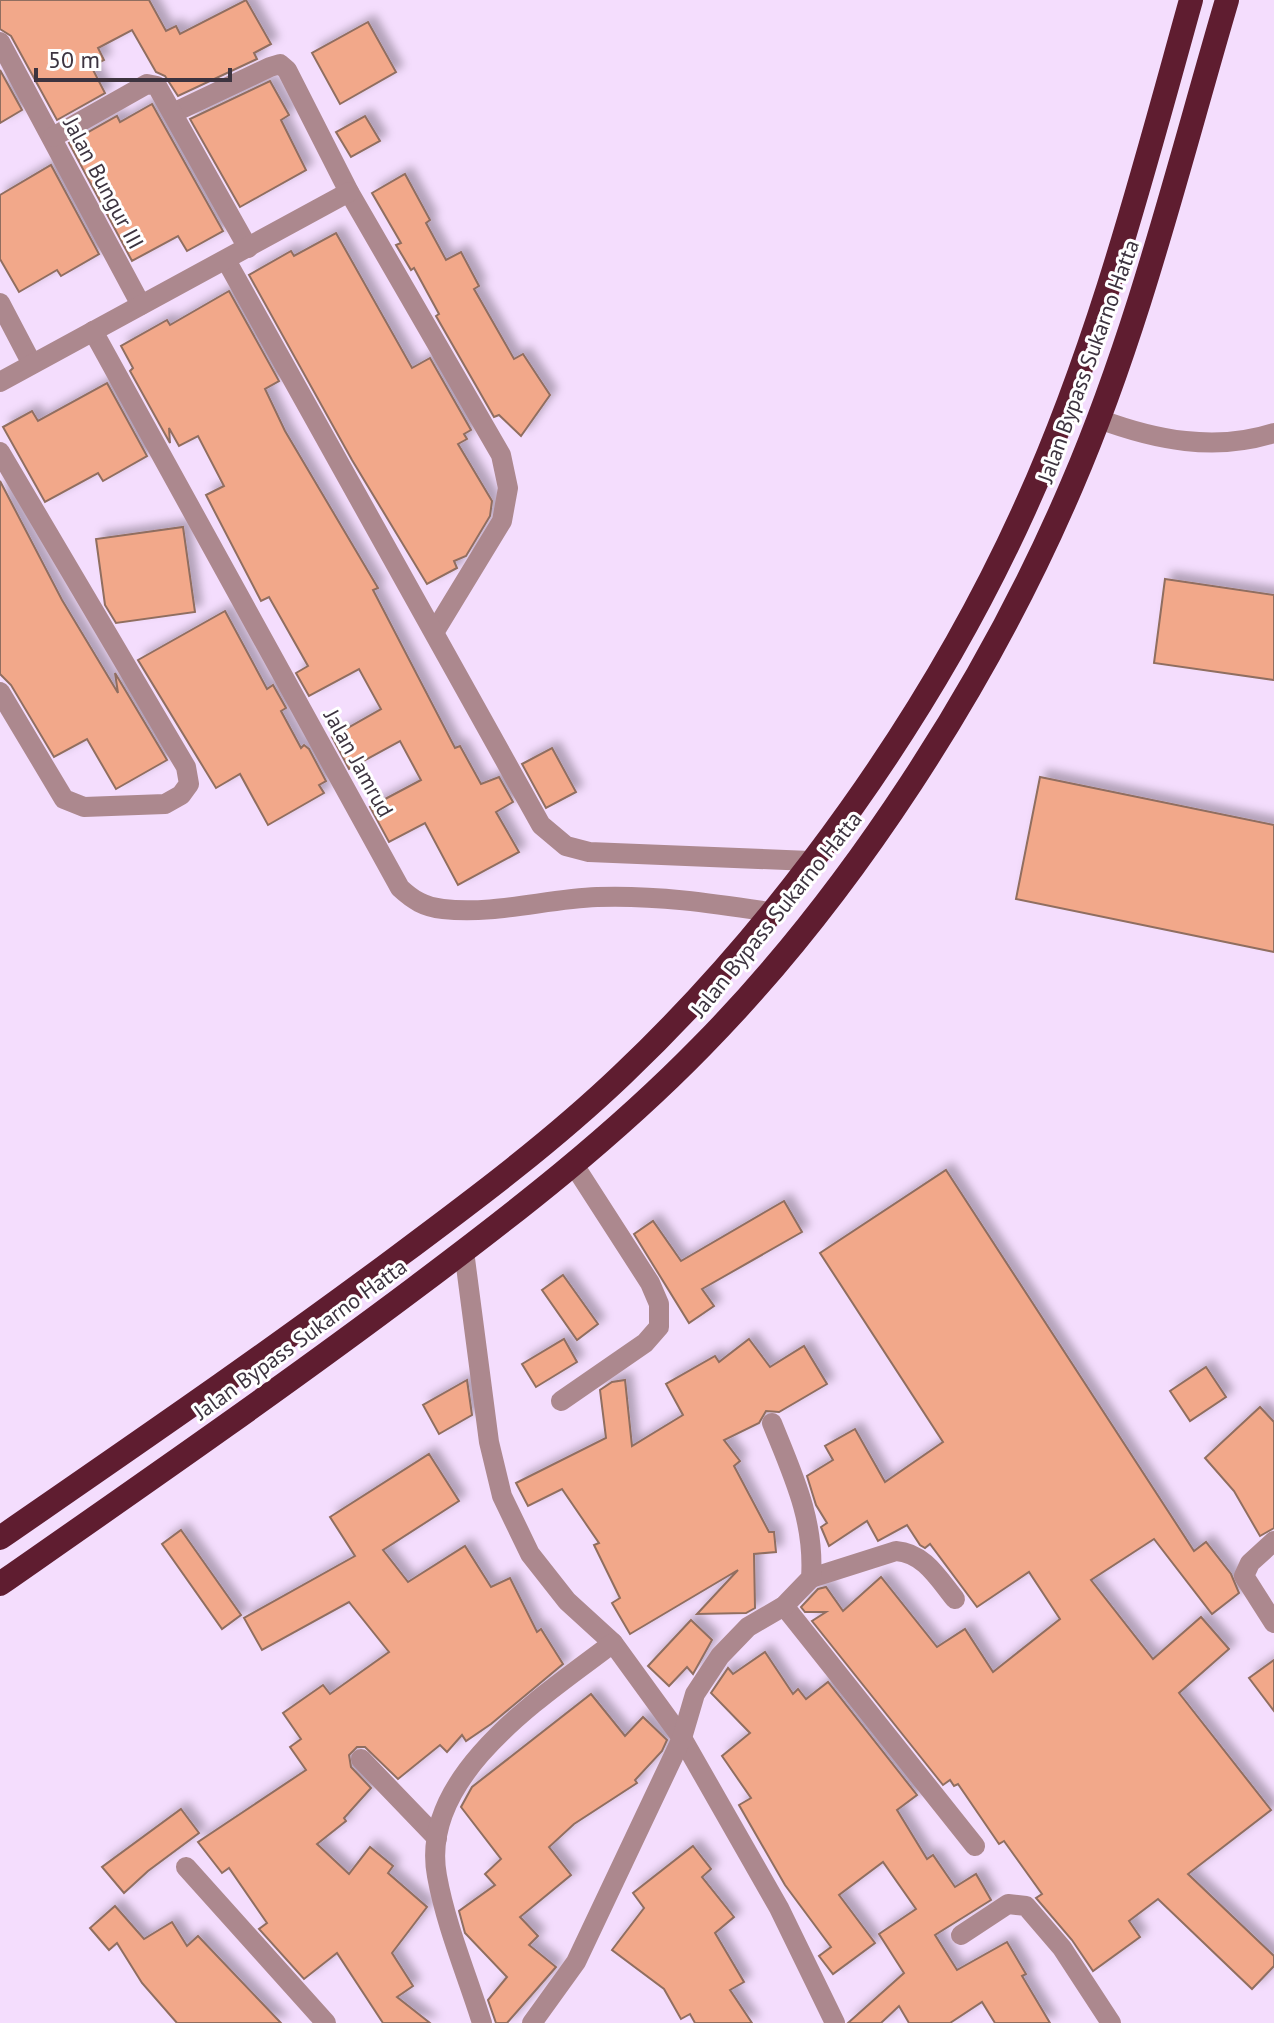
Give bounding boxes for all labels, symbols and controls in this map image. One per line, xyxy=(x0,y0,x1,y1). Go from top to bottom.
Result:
scale bar xyxy=(36,32,230,82)
text: 50 m xyxy=(48,44,100,75)
street label: Jalan Bungur III xyxy=(57,111,151,254)
street label: Jalan Bypass Sukarno Hatta xyxy=(1031,236,1145,487)
street label: Jalan Jamrud xyxy=(317,703,400,822)
street label: Jalan Bypass Sukarno Hatta xyxy=(684,805,868,1023)
street label: Jalan Bypass Sukarno Hatta xyxy=(187,1252,412,1426)

